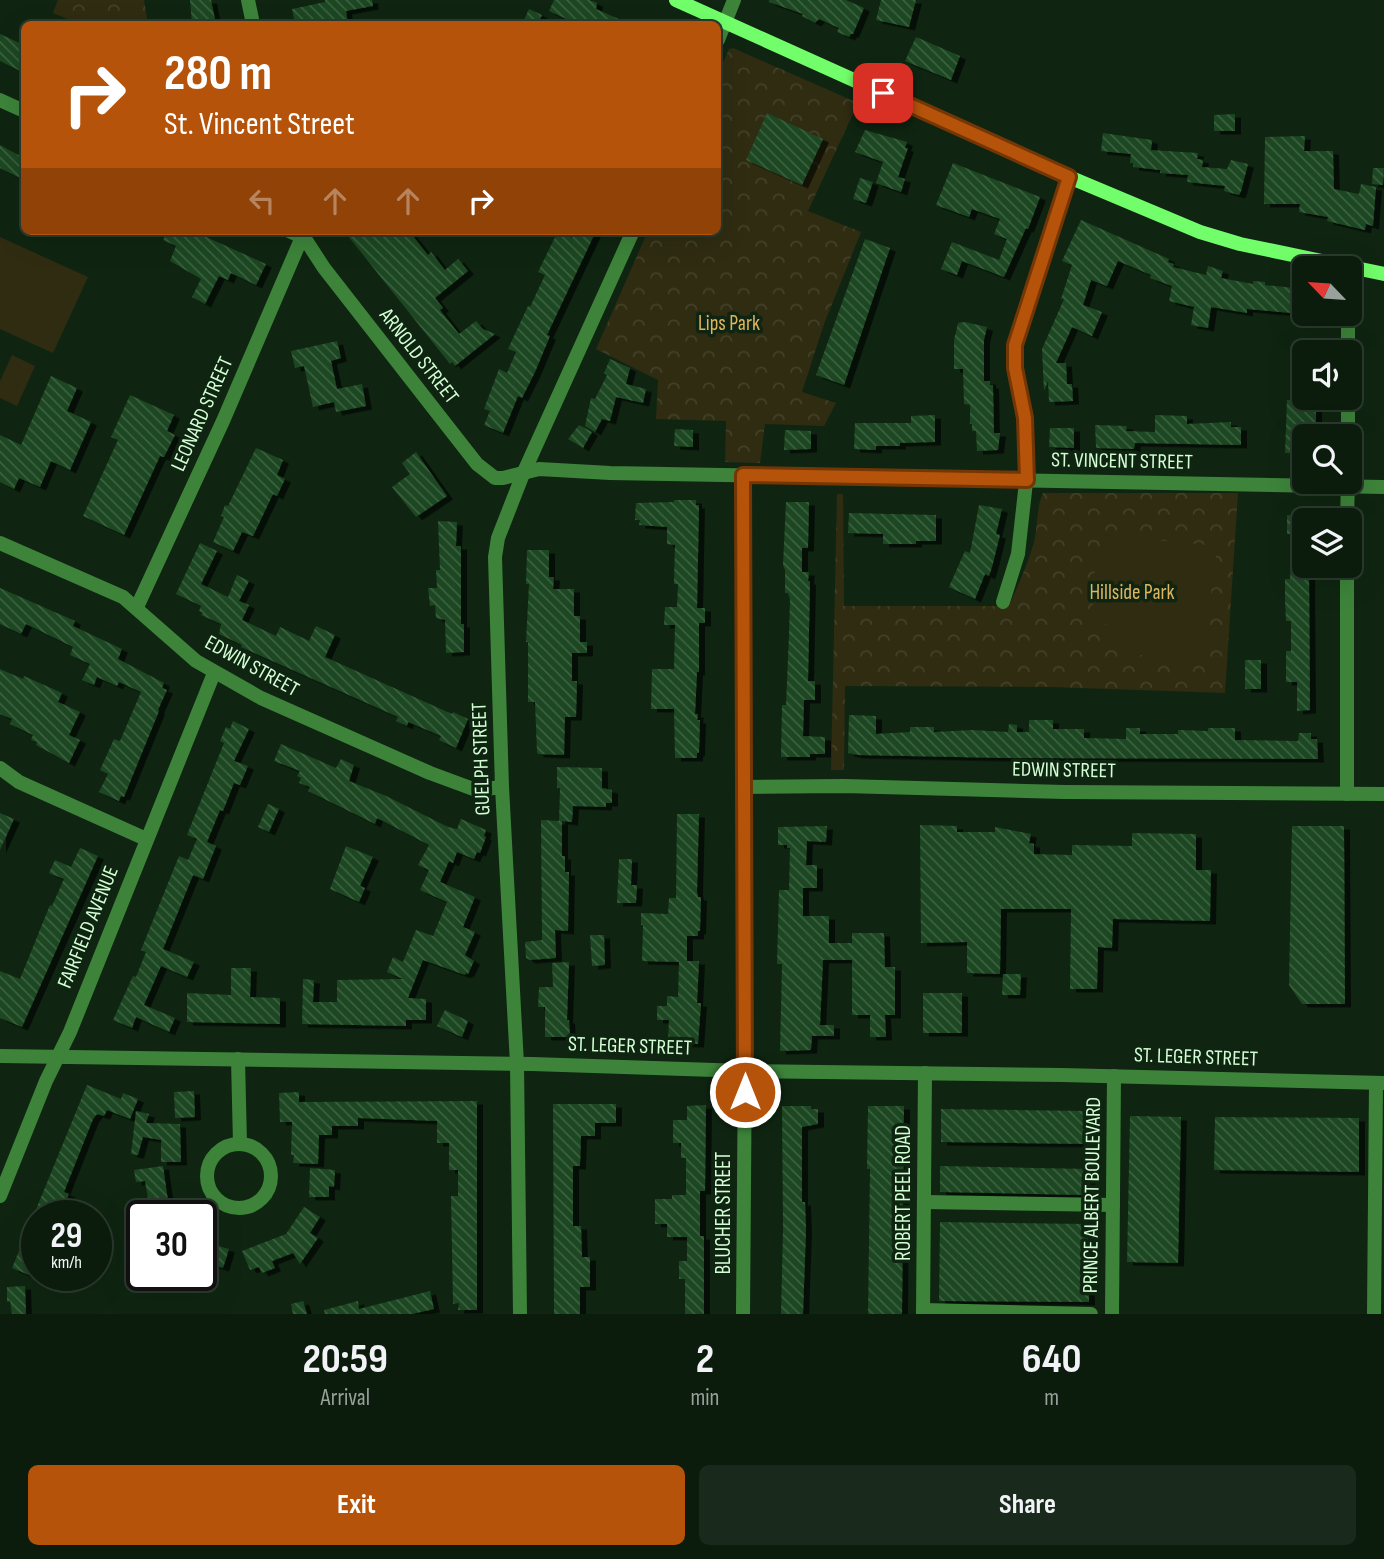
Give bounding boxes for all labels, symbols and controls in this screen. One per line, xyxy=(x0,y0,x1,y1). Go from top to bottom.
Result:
text: 280 m xyxy=(164,45,272,104)
icon: right xyxy=(49,49,140,140)
pin xyxy=(853,63,913,123)
icon: arrive xyxy=(864,74,902,112)
text: St. Vincent Street xyxy=(164,105,355,144)
icon: left xyxy=(243,182,281,220)
icon: ahead xyxy=(316,182,354,220)
icon: ahead xyxy=(389,182,427,220)
icon: right xyxy=(462,182,500,220)
north arrow xyxy=(1292,256,1362,326)
map controls xyxy=(1292,256,1362,578)
street label: ARNOLD STREET xyxy=(373,303,464,409)
park label: Lips Park xyxy=(698,311,760,336)
button: sound xyxy=(1292,340,1362,410)
street label: LEONARD STREET xyxy=(166,353,239,475)
button: search xyxy=(1292,424,1362,494)
street label: ST. VINCENT STREET xyxy=(1051,447,1194,475)
button: layers xyxy=(1292,508,1362,578)
park label: Hillside Park xyxy=(1089,580,1175,605)
street label: EDWIN STREET xyxy=(201,630,304,702)
street label: GUELPH STREET xyxy=(467,702,495,816)
street label: EDWIN STREET xyxy=(1012,757,1117,783)
street label: FAIRFIELD AVENUE xyxy=(52,862,124,992)
street label: ST. LEGER STREET xyxy=(567,1031,693,1061)
street label: ST. LEGER STREET xyxy=(1133,1042,1259,1072)
position arrow xyxy=(708,1055,782,1129)
street label: PRINCE ALBERT BOULEVARD xyxy=(1078,1097,1106,1293)
street label: ROBERT PEEL ROAD xyxy=(891,1125,916,1261)
street label: BLUCHER STREET xyxy=(711,1151,736,1274)
speed limit sign: 30 xyxy=(126,1200,217,1291)
text: 29 xyxy=(51,1215,82,1258)
text: km/h xyxy=(51,1252,82,1273)
text: 20:59 xyxy=(302,1334,388,1385)
text: 2 xyxy=(696,1334,714,1385)
text: 640 xyxy=(1022,1334,1082,1385)
text: Arrival xyxy=(321,1384,370,1412)
text: min xyxy=(690,1384,719,1412)
text: m xyxy=(1044,1384,1059,1412)
button: Exit xyxy=(28,1465,685,1545)
button: Share xyxy=(699,1465,1356,1545)

